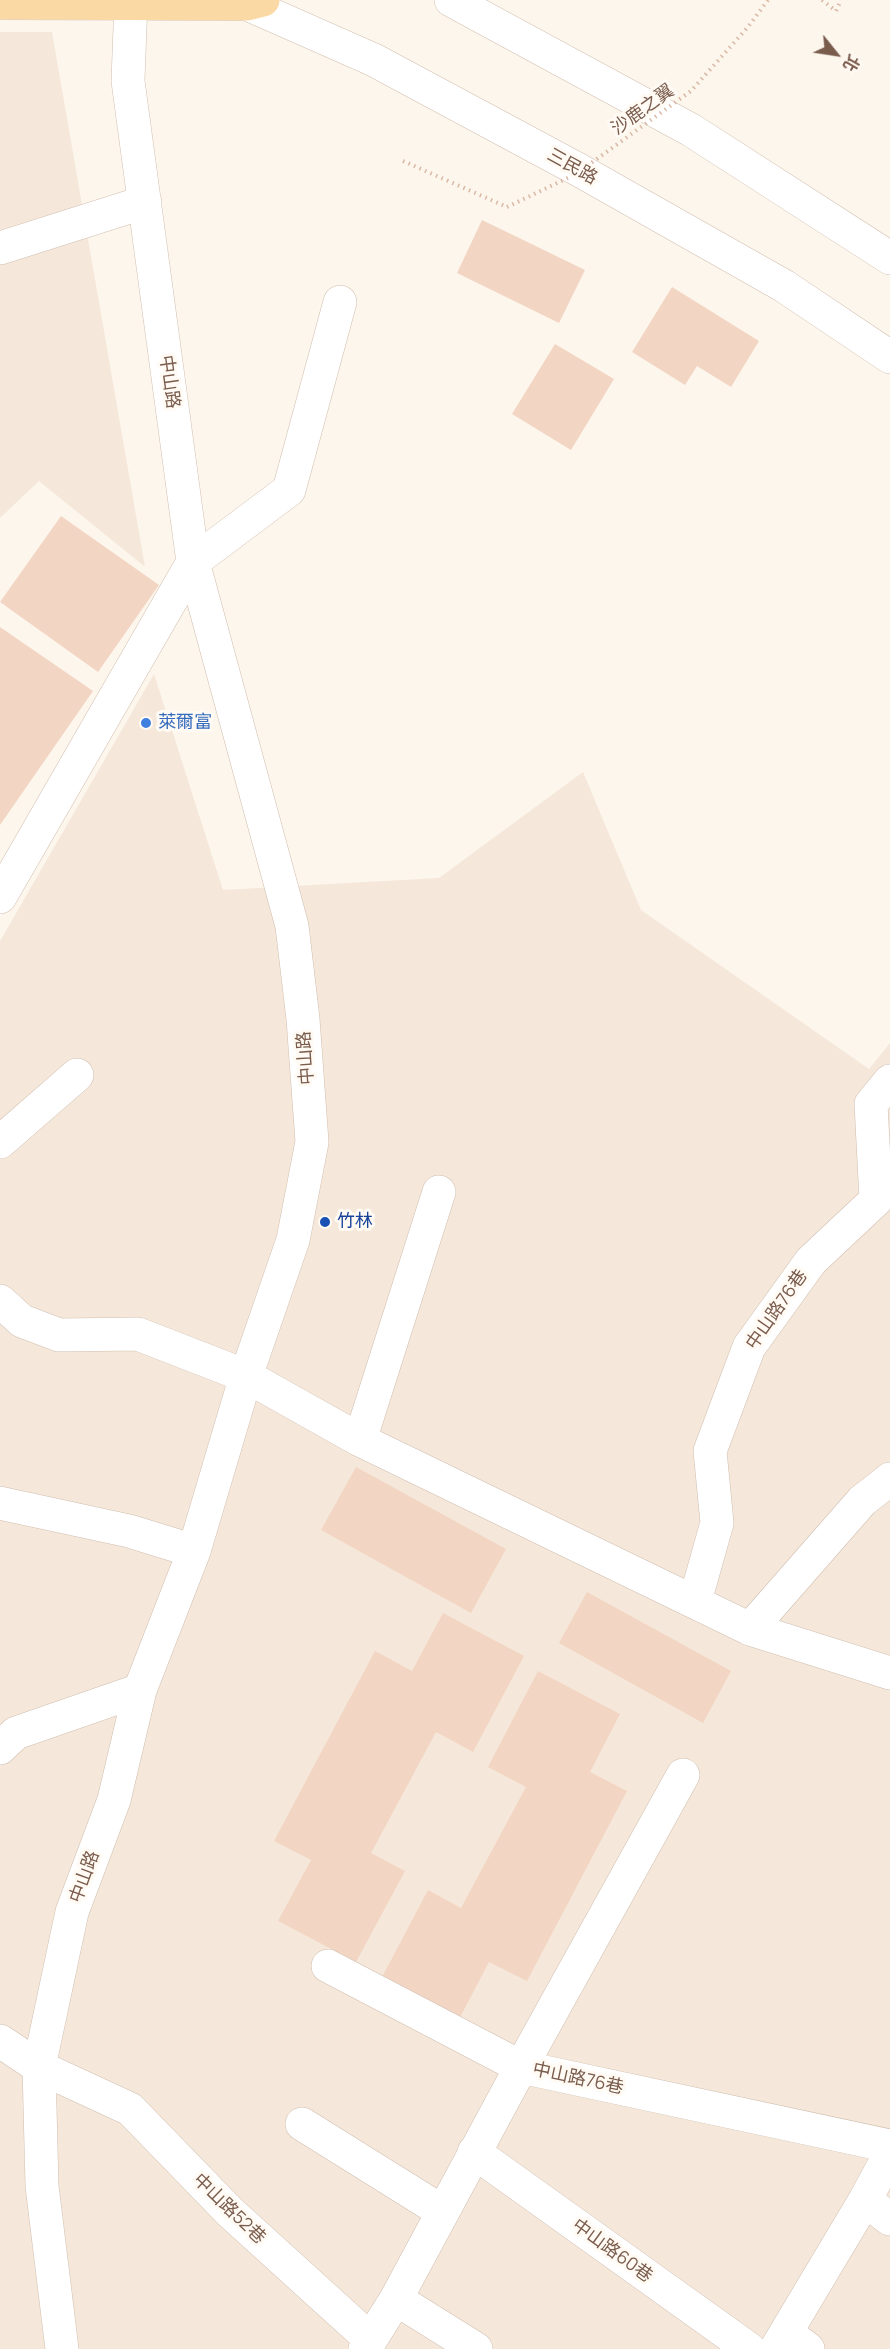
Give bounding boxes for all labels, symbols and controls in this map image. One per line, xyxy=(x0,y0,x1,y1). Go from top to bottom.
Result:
north arrow xyxy=(806,24,866,84)
text: 北 xyxy=(838,51,865,75)
street label: 沙鹿之翼 xyxy=(608,80,678,140)
street label: 三民路 xyxy=(543,144,601,190)
street label: 中山路 xyxy=(155,354,183,410)
place label: 萊爾富 xyxy=(158,712,212,734)
marker: 萊爾富 xyxy=(139,716,153,730)
street label: 中山路 xyxy=(293,1030,319,1086)
place label: 竹林 xyxy=(337,1211,373,1233)
marker: 竹林 xyxy=(318,1215,332,1229)
street label: 中山路76巷 xyxy=(742,1266,812,1354)
street label: 中山路 xyxy=(66,1848,104,1906)
street label: 中山路76巷 xyxy=(531,2059,625,2099)
street label: 中山路52巷 xyxy=(188,2169,270,2249)
street label: 中山路60巷 xyxy=(568,2215,656,2287)

